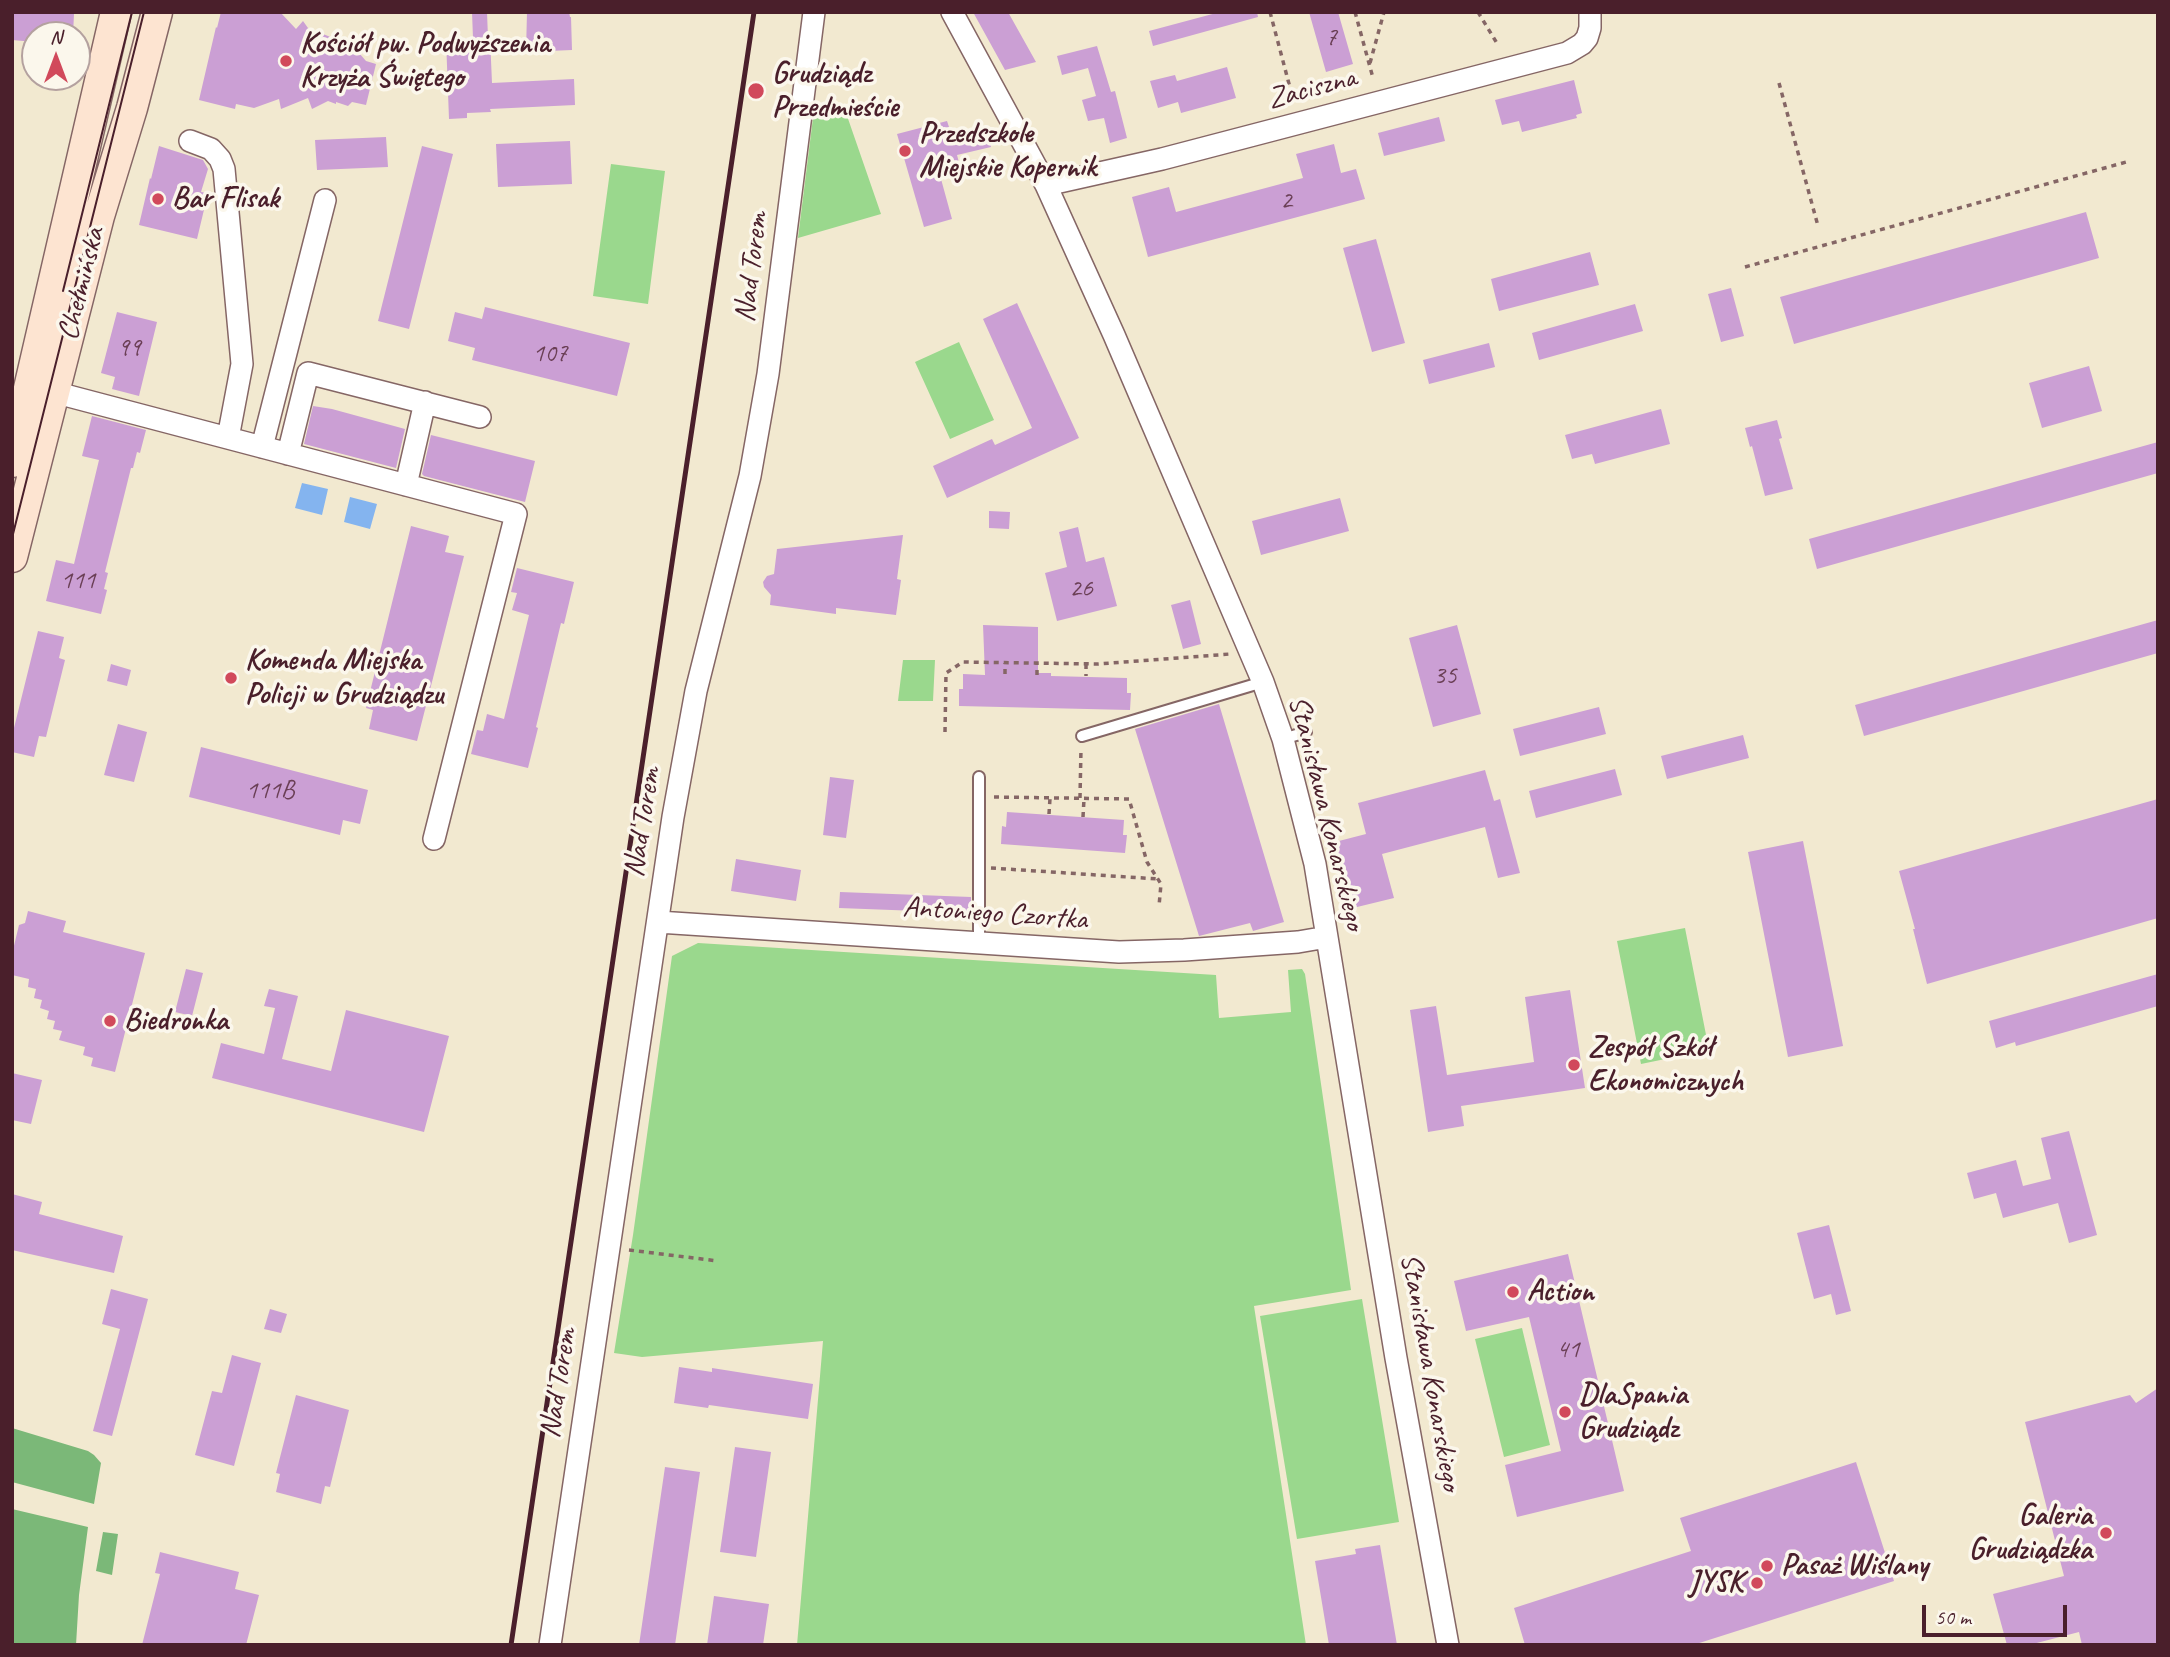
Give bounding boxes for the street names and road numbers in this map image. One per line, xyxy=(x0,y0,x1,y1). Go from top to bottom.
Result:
street label: Zaciszna xyxy=(1264,60,1360,118)
street label: Nad Torem xyxy=(727,210,777,324)
street label: Chełmińska xyxy=(51,224,113,344)
street label: Stanisława Konarskiego xyxy=(1279,692,1373,934)
street label: Nad Torem xyxy=(617,765,669,879)
street label: Antoniego Czortka xyxy=(902,890,1088,938)
street label: Stanisława Konarskiego xyxy=(1391,1251,1469,1493)
street label: Nad Torem xyxy=(533,1326,585,1440)

